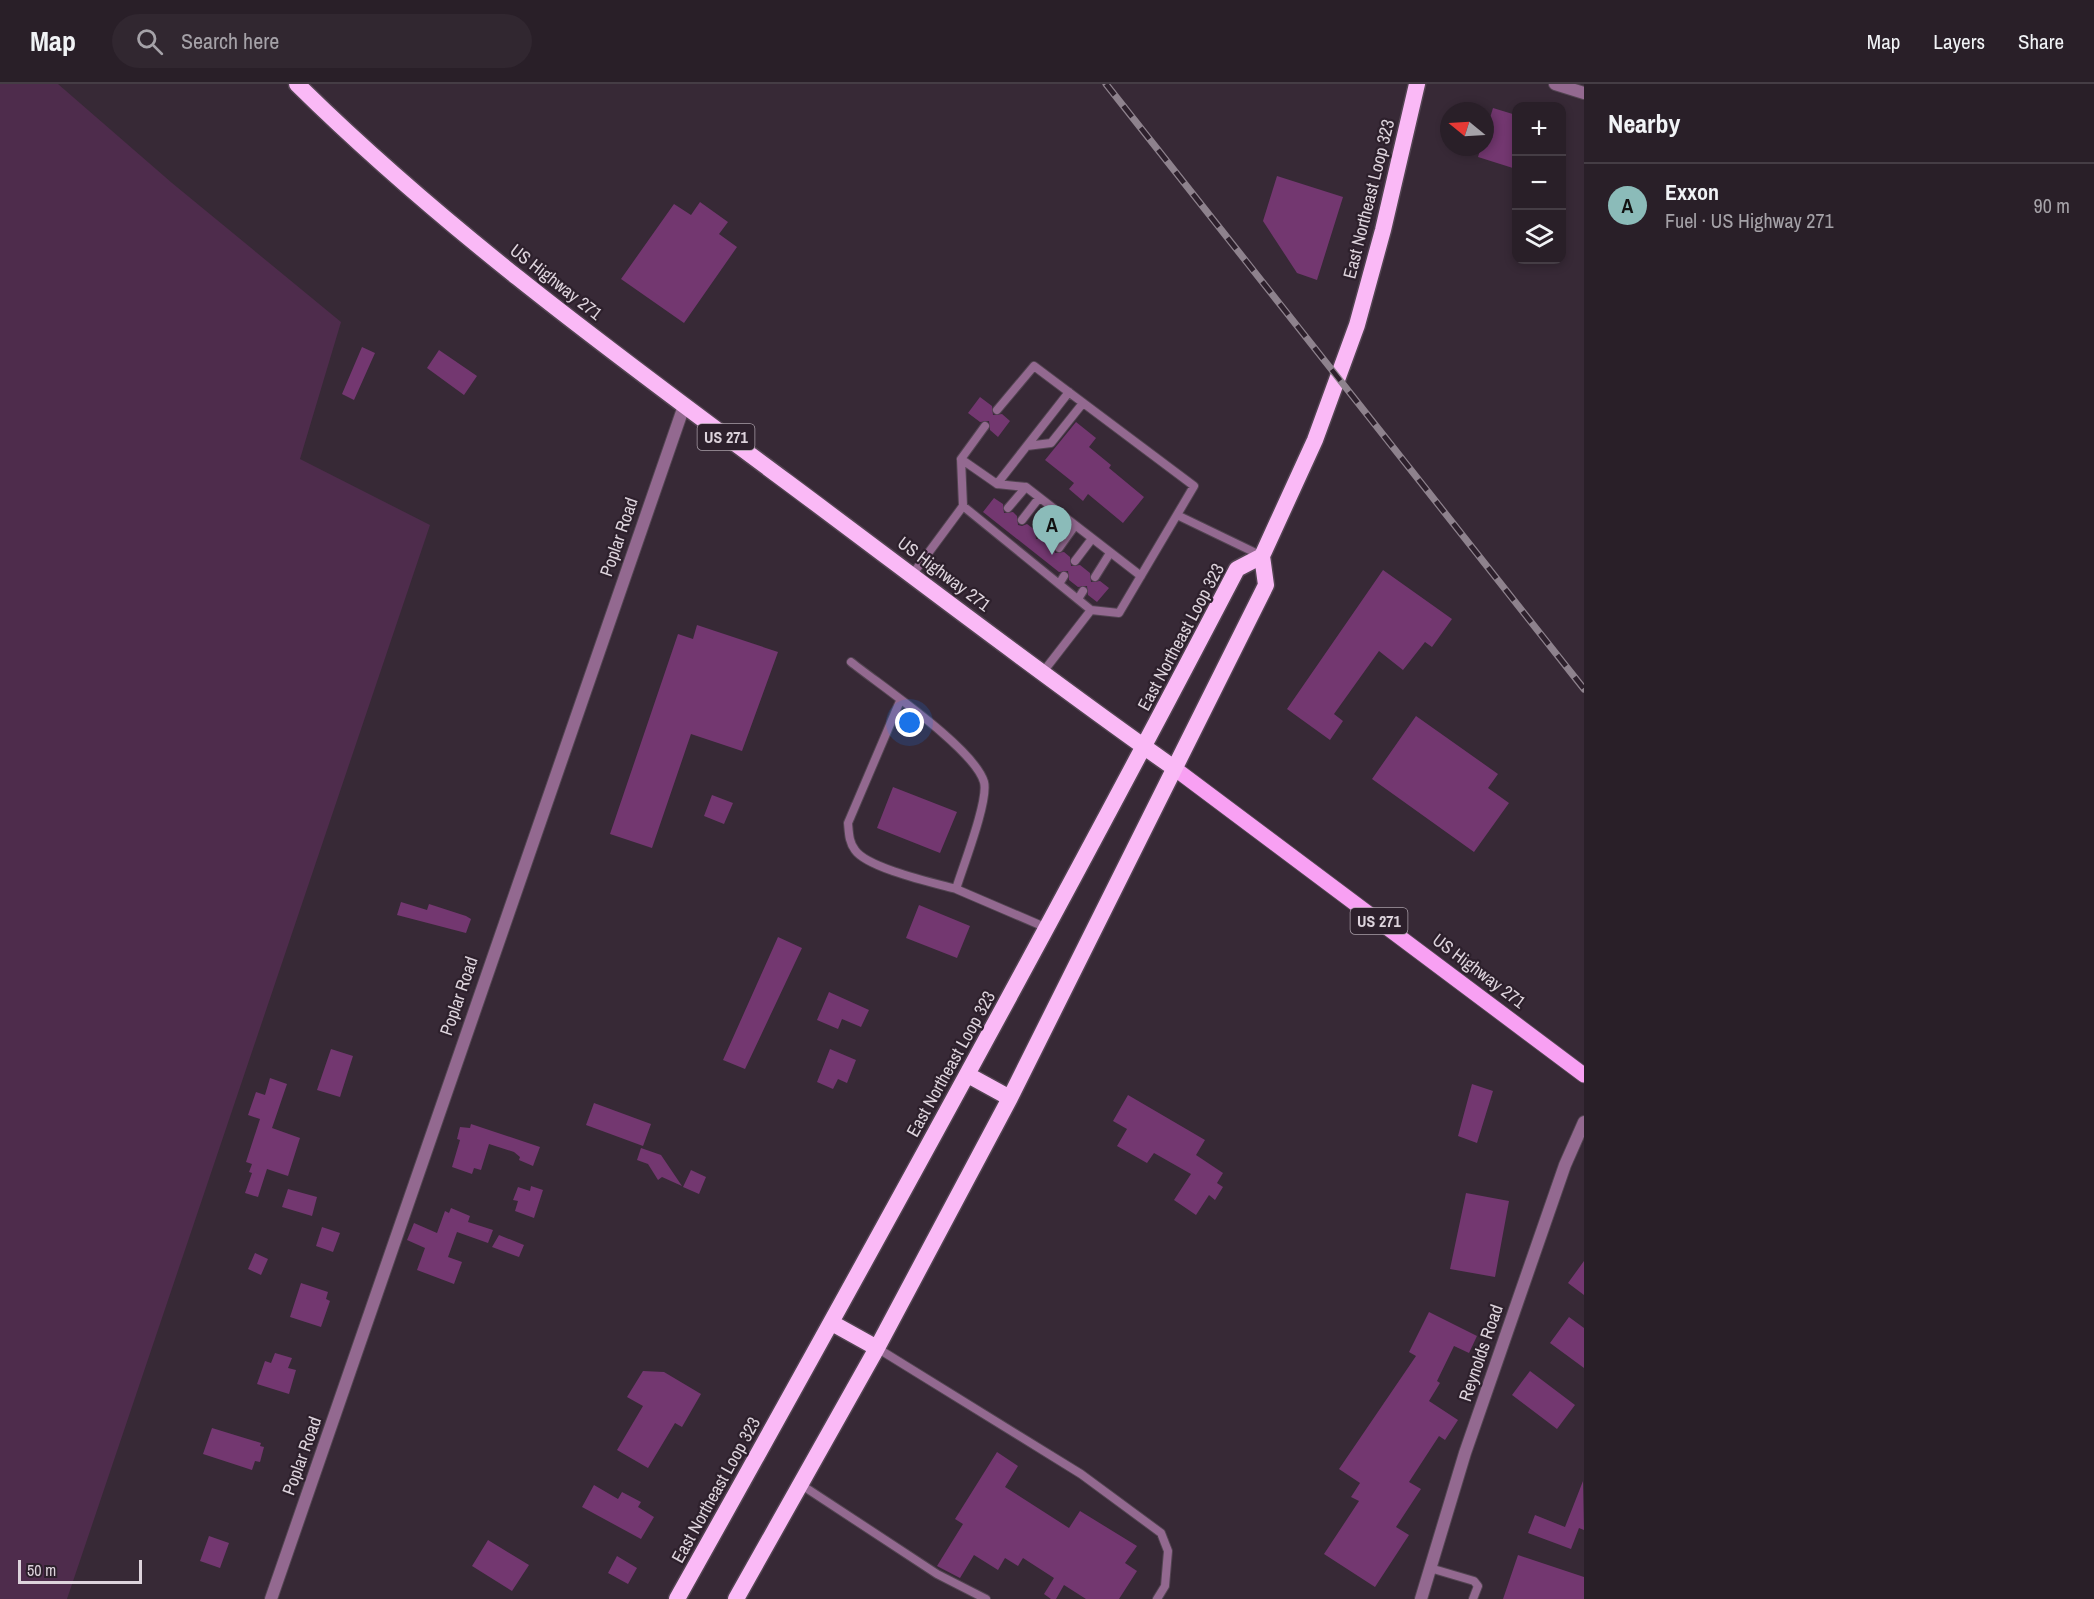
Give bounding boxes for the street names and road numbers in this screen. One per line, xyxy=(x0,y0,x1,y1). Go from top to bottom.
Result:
street label: East Northeast Loop 323 xyxy=(1337,117,1400,281)
street label: US Highway 271 xyxy=(505,238,608,326)
road number: US 271 xyxy=(698,424,754,450)
street label: Poplar Road xyxy=(593,494,644,580)
street label: US Highway 271 xyxy=(893,530,997,617)
street label: East Northeast Loop 323 xyxy=(1131,559,1230,715)
road number: US 271 xyxy=(1350,908,1408,934)
street label: US Highway 271 xyxy=(1428,927,1532,1014)
street label: Poplar Road xyxy=(433,953,484,1039)
street label: East Northeast Loop 323 xyxy=(900,986,1001,1141)
street label: Reynolds Road xyxy=(1452,1301,1509,1405)
street label: East Northeast Loop 323 xyxy=(665,1412,766,1567)
street label: Poplar Road xyxy=(276,1413,327,1499)

